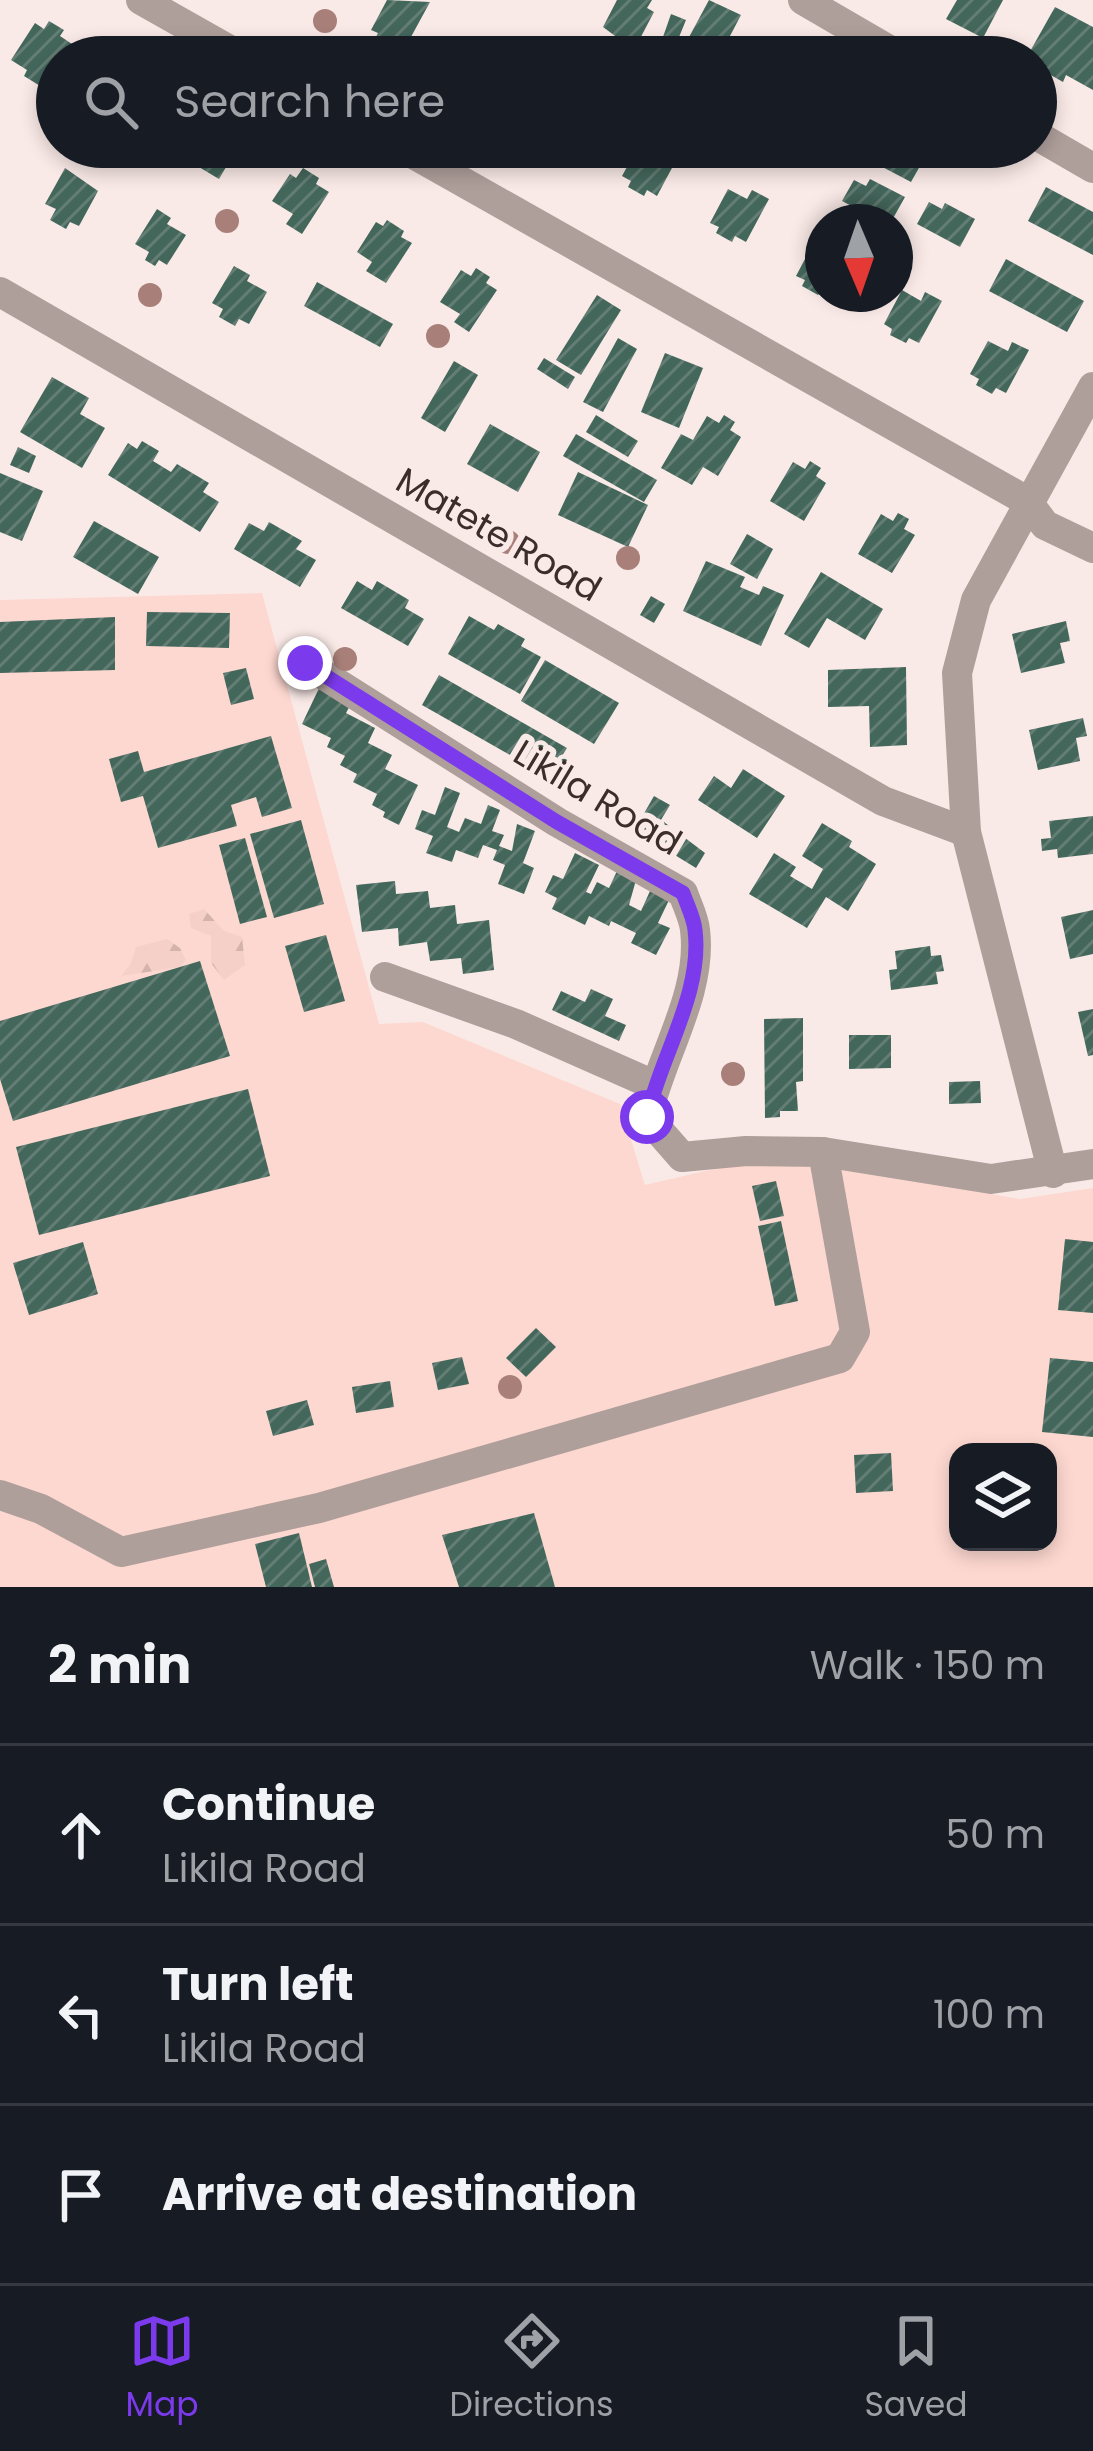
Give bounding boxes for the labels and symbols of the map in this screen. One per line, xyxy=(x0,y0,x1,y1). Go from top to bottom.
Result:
north arrow xyxy=(805,204,913,312)
street label: Matete Road xyxy=(387,455,611,614)
route end xyxy=(278,636,332,690)
street label: Likila Road xyxy=(504,727,692,868)
route start xyxy=(620,1090,674,1144)

